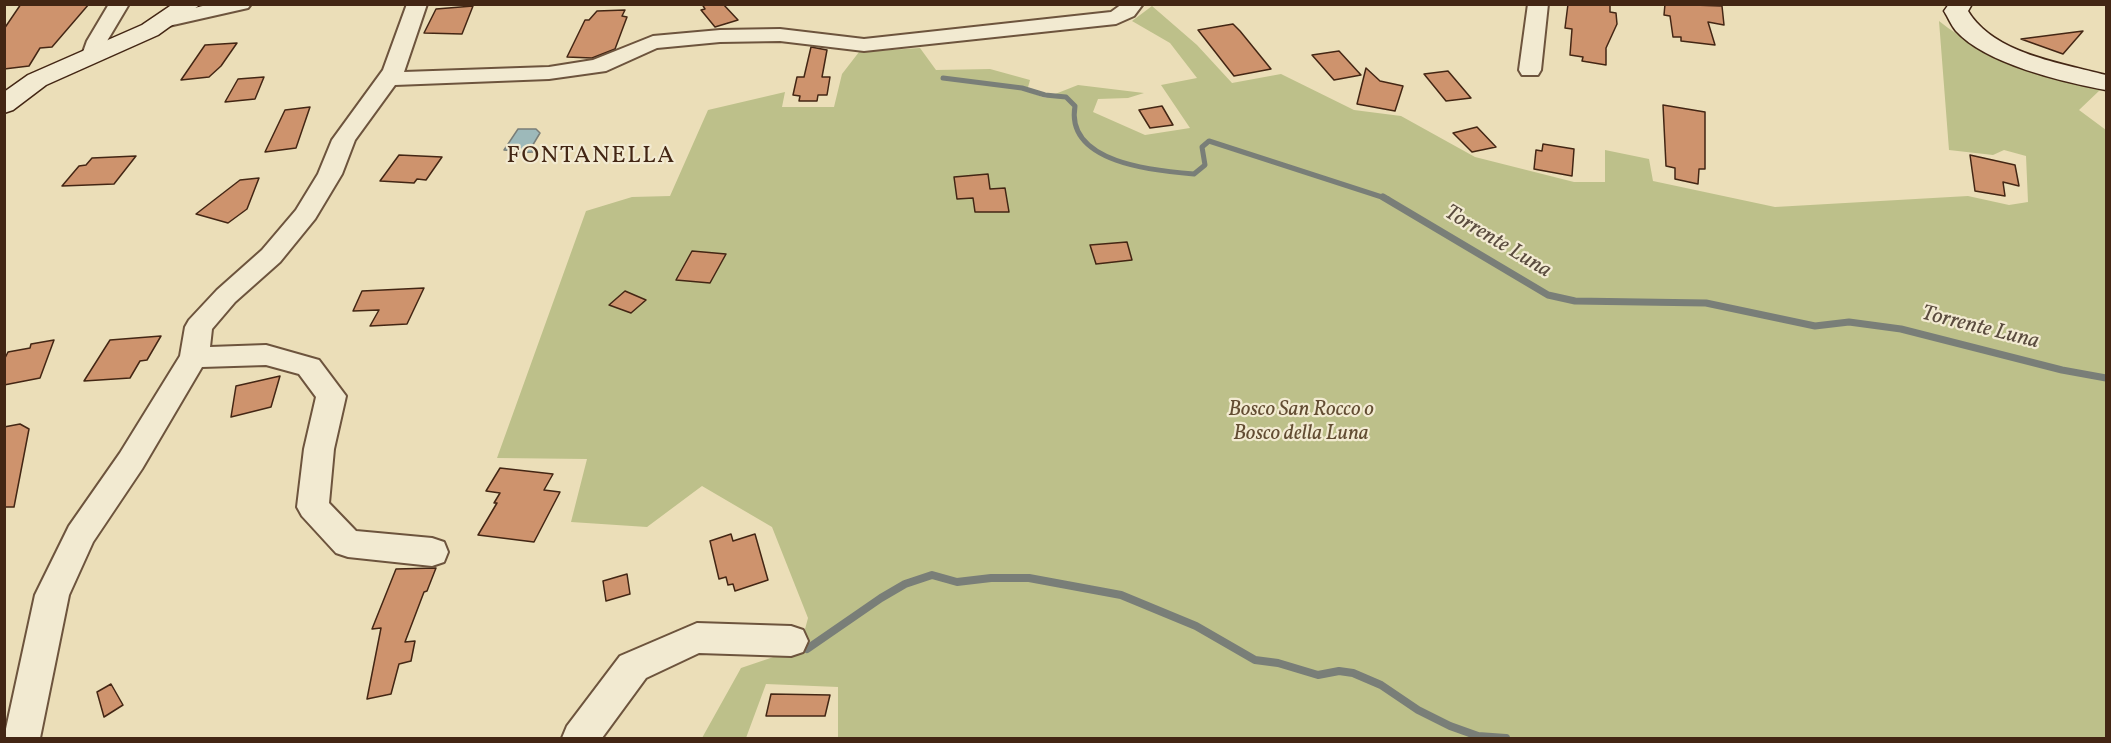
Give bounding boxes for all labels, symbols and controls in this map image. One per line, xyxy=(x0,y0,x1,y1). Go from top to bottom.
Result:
district label: FONTANELLA xyxy=(506,144,676,172)
water label: Torrente Luna xyxy=(1439,201,1555,285)
water label: Torrente Luna xyxy=(1918,302,2042,356)
park label: Bosco San Rocco o Bosco della Luna xyxy=(1228,398,1374,448)

